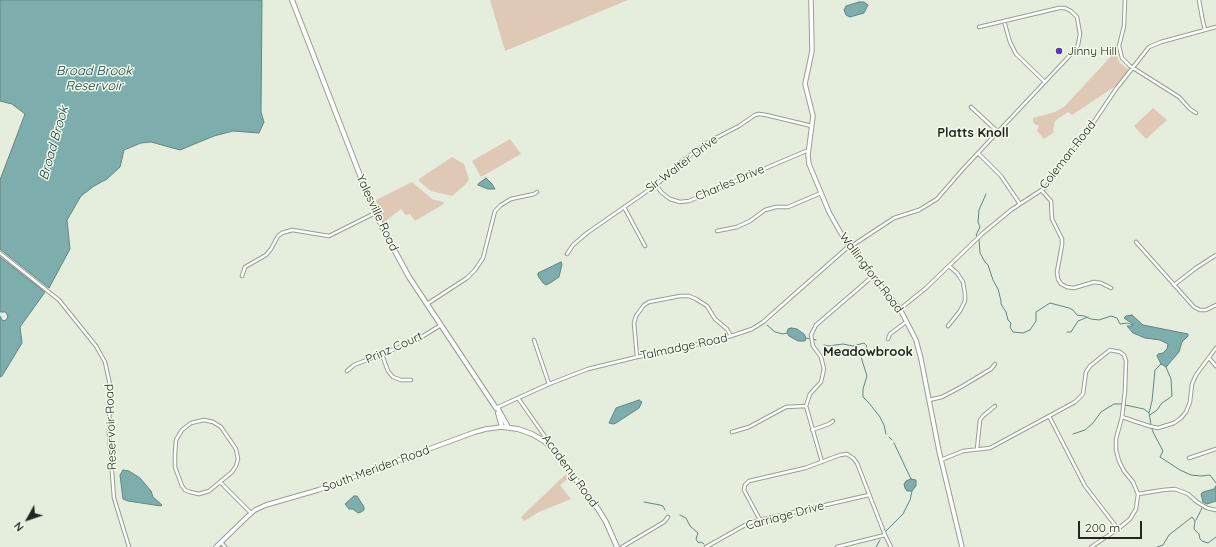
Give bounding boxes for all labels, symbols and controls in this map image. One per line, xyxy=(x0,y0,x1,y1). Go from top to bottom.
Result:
place label: Jinny Hill xyxy=(1067,44,1117,58)
marker: Jinny Hill xyxy=(1054,46,1064,56)
water label: Broad Brook Reservoir xyxy=(56,63,132,94)
water label: Broad Brook xyxy=(36,104,72,182)
street label: Coleman Road xyxy=(1037,118,1099,192)
district label: Platts Knoll xyxy=(937,125,1009,141)
street label: Sir Walter Drive xyxy=(643,132,721,196)
street label: Charles Drive xyxy=(693,162,767,204)
street label: Yalesville Road xyxy=(353,172,401,254)
street label: Wallingford Road xyxy=(836,230,906,316)
street label: Prinz Court xyxy=(363,329,425,367)
street label: Talmadge Road xyxy=(639,331,729,363)
district label: Meadowbrook xyxy=(823,344,913,360)
street label: Reservoir Road xyxy=(102,384,120,470)
street label: Academy Road xyxy=(539,432,601,510)
street label: South Meriden Road xyxy=(320,443,432,495)
north arrow xyxy=(8,499,48,539)
street label: Carriage Drive xyxy=(744,499,826,533)
scale bar xyxy=(1080,513,1144,539)
text: N xyxy=(11,519,27,534)
text: 200 m xyxy=(1085,520,1120,535)

